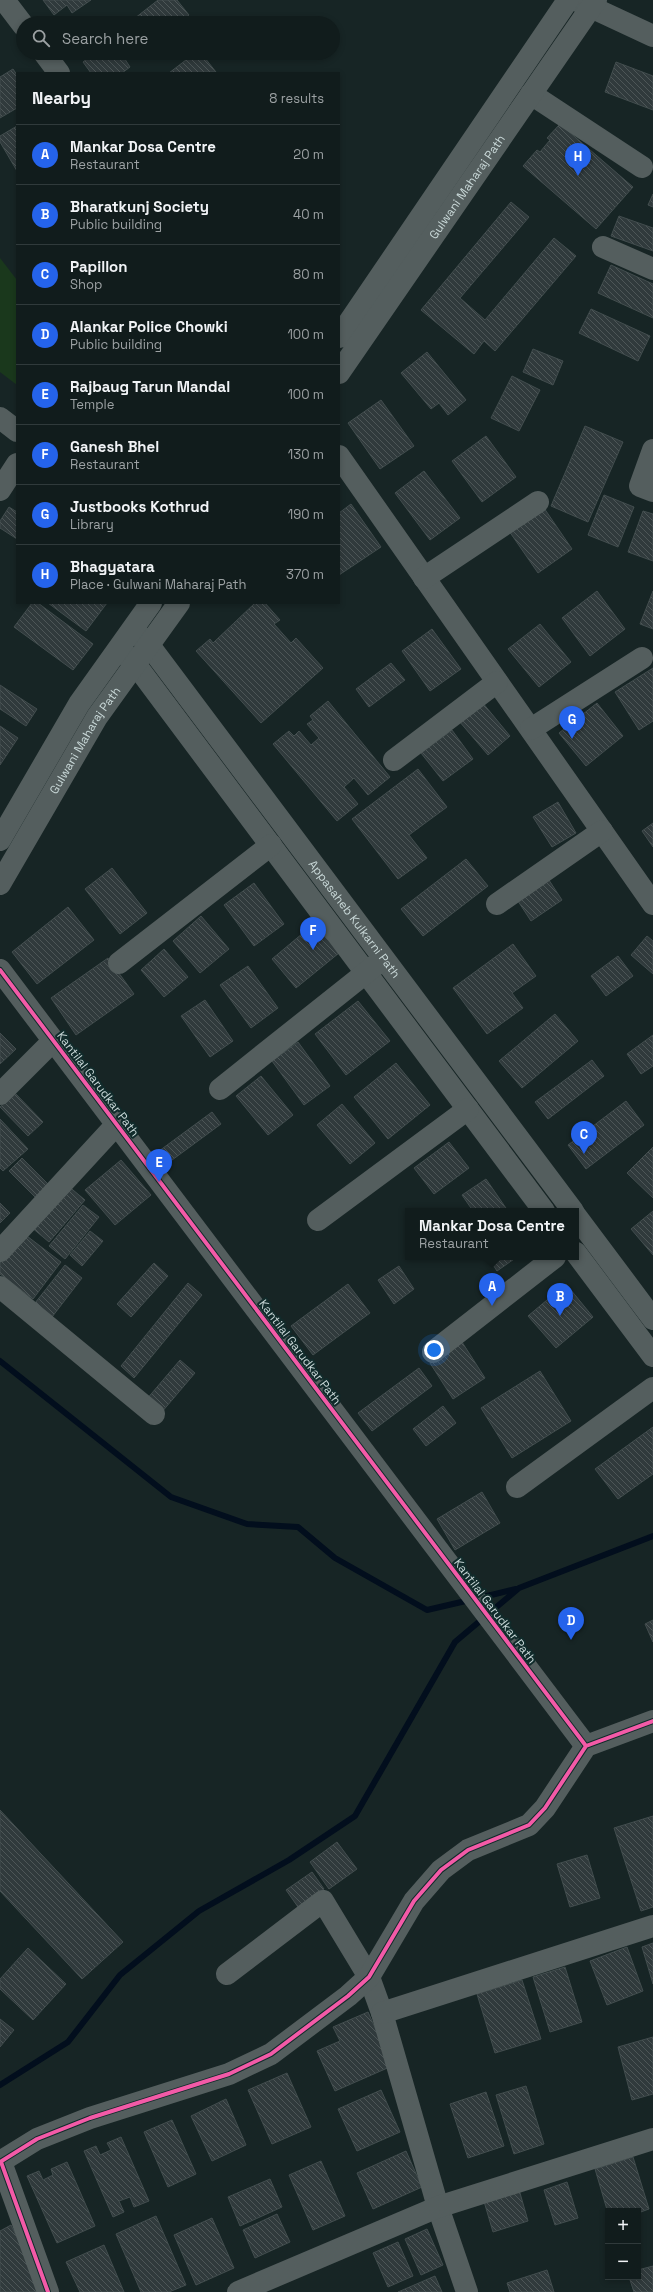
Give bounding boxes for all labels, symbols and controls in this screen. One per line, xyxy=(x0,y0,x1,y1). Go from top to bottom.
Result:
search box xyxy=(16,16,340,60)
icon: search xyxy=(30,27,52,49)
text: Search here xyxy=(62,29,148,48)
text: Nearby xyxy=(32,87,91,109)
text: 8 results xyxy=(269,90,324,107)
street label: Gulwani Maharaj Path xyxy=(426,132,509,242)
text: Mankar Dosa Centre xyxy=(70,137,216,156)
pin: H xyxy=(565,143,591,176)
text: A xyxy=(41,146,49,163)
text: 20 m xyxy=(293,146,324,163)
text: Restaurant xyxy=(70,156,140,173)
text: Bharatkunj Society xyxy=(70,197,209,216)
text: B xyxy=(41,206,49,223)
text: 40 m xyxy=(293,206,324,223)
text: Public building xyxy=(70,216,162,233)
text: Papillon xyxy=(70,257,128,276)
text: C xyxy=(41,266,49,283)
text: 80 m xyxy=(293,266,324,283)
text: Shop xyxy=(70,276,102,293)
text: Alankar Police Chowki xyxy=(70,317,228,336)
text: D xyxy=(41,326,49,343)
text: 100 m xyxy=(287,326,324,343)
text: Public building xyxy=(70,336,162,353)
text: Rajbaug Tarun Mandal xyxy=(70,377,230,396)
text: E xyxy=(41,386,49,403)
text: 100 m xyxy=(287,386,324,403)
text: Temple xyxy=(70,396,114,413)
text: Ganesh Bhel xyxy=(70,437,159,456)
text: F xyxy=(42,446,48,463)
text: 130 m xyxy=(288,446,324,463)
text: Restaurant xyxy=(70,456,140,473)
text: Justbooks Kothrud xyxy=(70,497,209,516)
text: G xyxy=(41,506,49,523)
text: 190 m xyxy=(288,506,324,523)
text: Library xyxy=(70,516,114,533)
text: Bhagyatara xyxy=(70,557,155,576)
text: H xyxy=(41,566,49,583)
text: 370 m xyxy=(286,566,324,583)
text: Place · Gulwani Maharaj Path xyxy=(70,576,246,593)
street label: Gulwani Maharaj Path xyxy=(46,683,124,797)
pin: G xyxy=(559,706,585,739)
street label: Appasaheb Kulkarni Path xyxy=(305,857,404,981)
pin: F xyxy=(300,917,326,950)
street label: Kantilal Garudkar Path xyxy=(53,1028,143,1140)
pin: C xyxy=(571,1121,597,1154)
pin: E xyxy=(146,1149,172,1182)
popup xyxy=(405,1208,579,1260)
text: Mankar Dosa Centre xyxy=(419,1216,565,1235)
text: Restaurant xyxy=(419,1235,489,1252)
pin: A xyxy=(479,1273,505,1306)
pin: B xyxy=(547,1283,573,1316)
street label: Kantilal Garudkar Path xyxy=(255,1296,345,1408)
your location xyxy=(424,1340,444,1360)
street label: Kantilal Garudkar Path xyxy=(450,1555,540,1667)
pin: D xyxy=(558,1607,584,1640)
map controls xyxy=(605,2208,641,2280)
button: + xyxy=(605,2208,641,2244)
button: − xyxy=(605,2244,641,2280)

